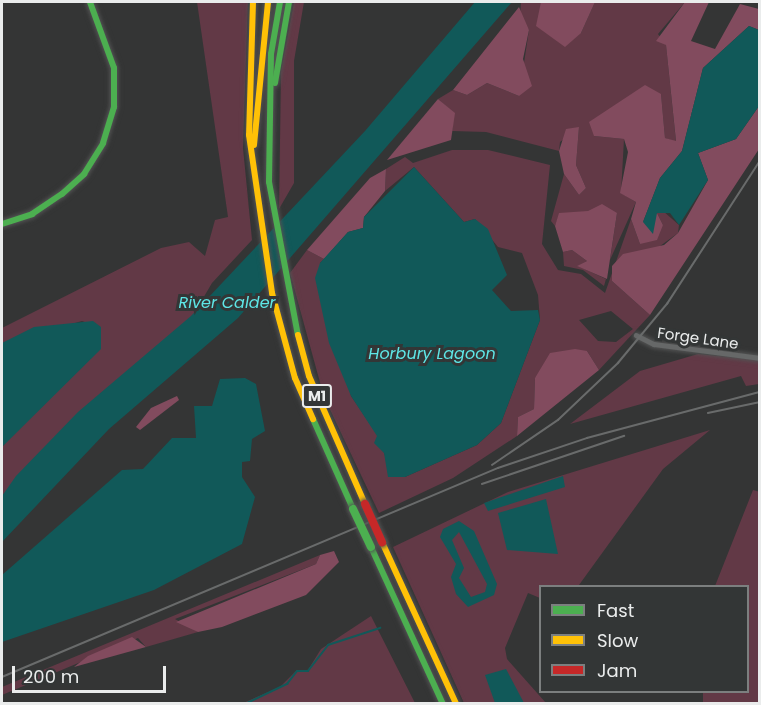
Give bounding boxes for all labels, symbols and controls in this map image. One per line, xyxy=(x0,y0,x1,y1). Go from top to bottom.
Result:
water label: River Calder xyxy=(178,293,276,313)
street label: Forge Lane xyxy=(656,323,740,353)
water label: Horbury Lagoon xyxy=(368,344,496,364)
road number: M1 xyxy=(300,385,334,407)
legend xyxy=(539,585,749,693)
text: Fast xyxy=(597,598,634,623)
text: Slow xyxy=(597,628,638,653)
scale bar xyxy=(15,654,170,692)
text: Jam xyxy=(597,658,637,683)
text: 200 m xyxy=(23,664,79,689)

